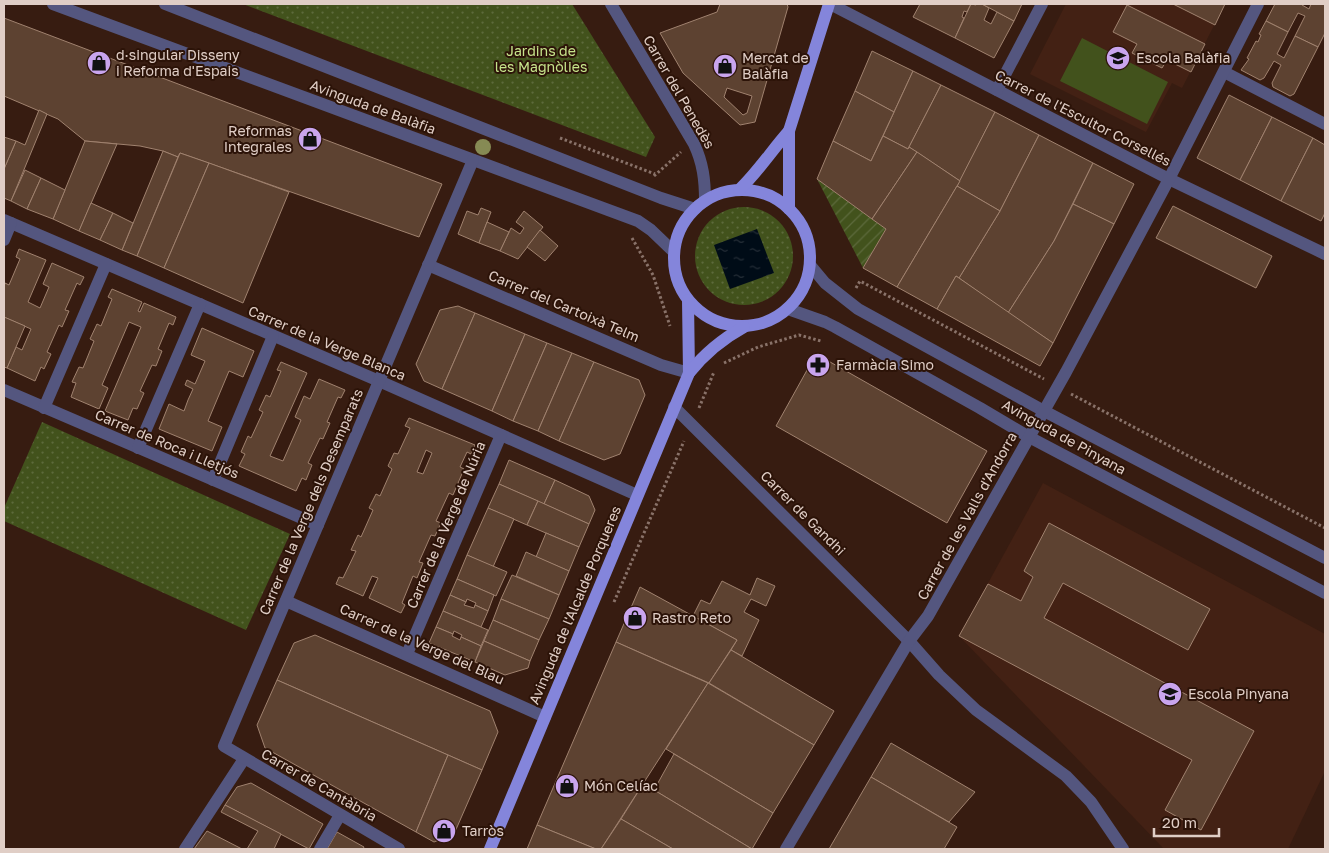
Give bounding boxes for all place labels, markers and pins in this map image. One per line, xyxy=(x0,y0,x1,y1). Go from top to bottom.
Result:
school or university icon: Escola Balàfia xyxy=(1105,45,1131,71)
place label: d·singular Disseny i Reforma d'Espais xyxy=(116,46,240,79)
place label: Mercat de Balàfia xyxy=(742,49,809,82)
place label: Escola Balàfia xyxy=(1136,49,1230,66)
shop icon: d·singular Disseny i Reforma d'Espais xyxy=(86,50,112,76)
shop icon: Mercat de Balàfia xyxy=(712,53,738,79)
place label: Reformas Integrales xyxy=(224,122,292,155)
shop icon: Reformas Integrales xyxy=(297,126,323,152)
pharmacy icon: Farmàcia Simo xyxy=(805,352,831,378)
place label: Farmàcia Simo xyxy=(836,356,934,373)
shop icon: Rastro Reto xyxy=(622,605,648,631)
place label: Rastro Reto xyxy=(652,609,731,626)
school or university icon: Escola Pinyana xyxy=(1157,681,1183,707)
place label: Escola Pinyana xyxy=(1188,685,1289,702)
shop icon: Món Celíac xyxy=(554,773,580,799)
place label: Món Celíac xyxy=(584,777,658,794)
shop icon: Tarròs xyxy=(431,818,457,844)
place label: Tarròs xyxy=(462,822,504,839)

